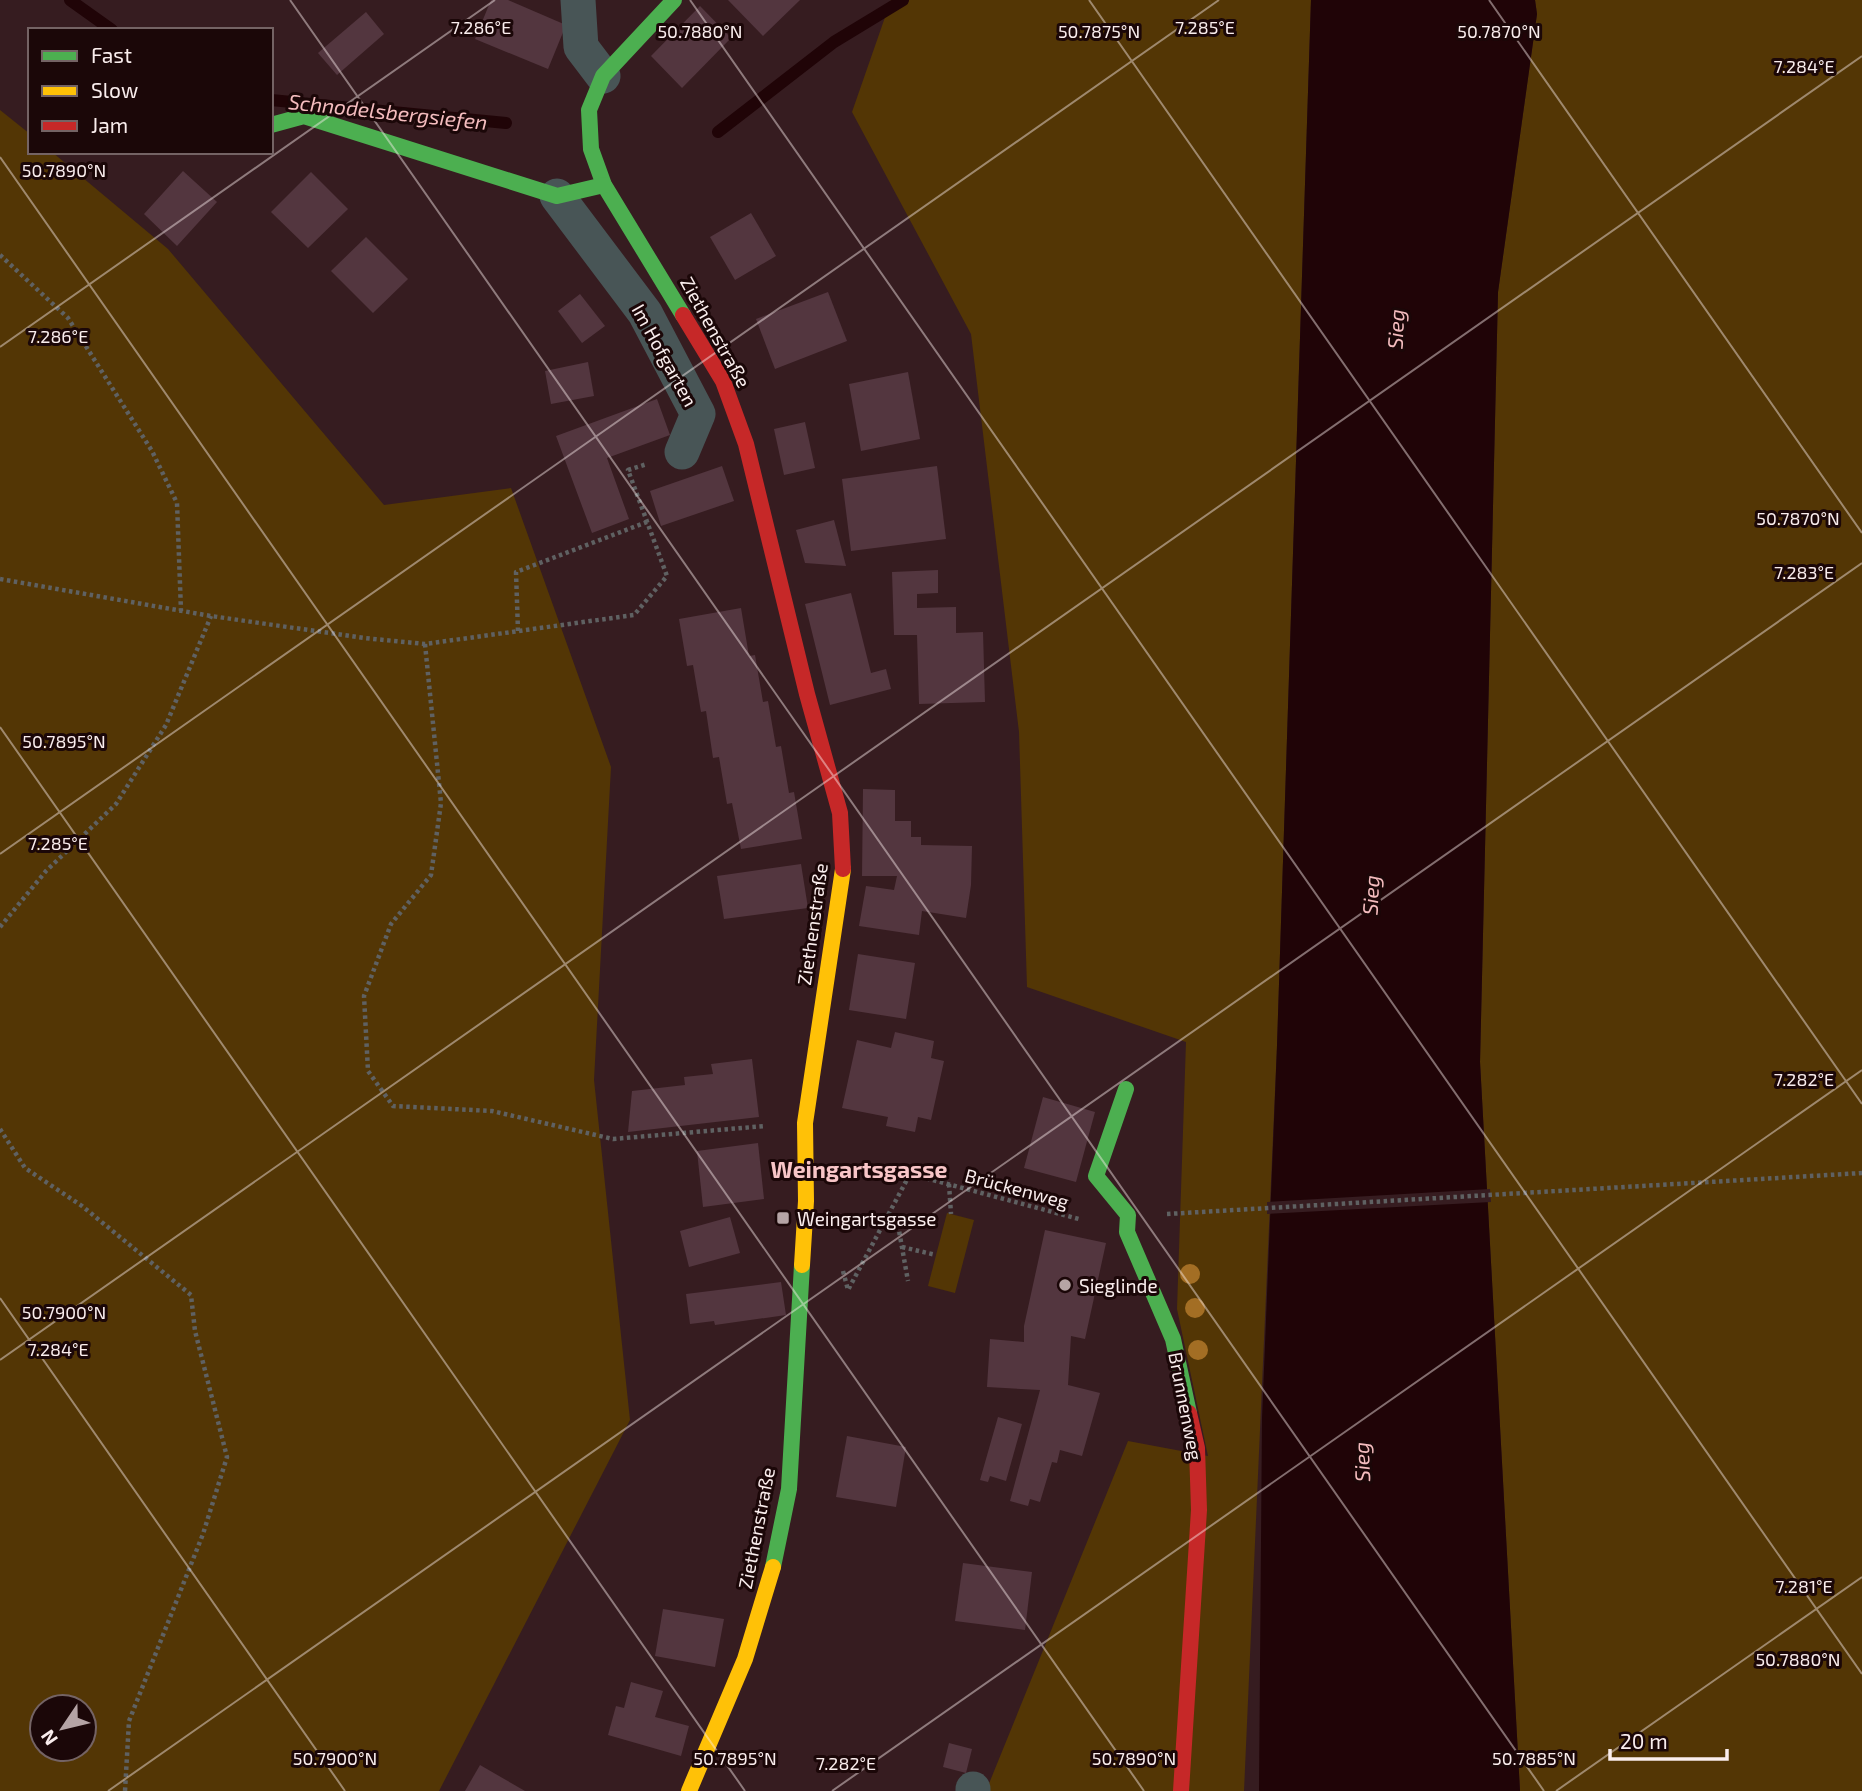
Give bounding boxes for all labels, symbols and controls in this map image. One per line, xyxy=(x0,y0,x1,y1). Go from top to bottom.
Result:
text: 7.286°E xyxy=(451,16,511,38)
text: 7.285°E xyxy=(1175,16,1235,38)
text: 50.7880°N xyxy=(657,20,743,42)
text: 50.7875°N xyxy=(1058,20,1140,42)
text: 50.7870°N xyxy=(1457,20,1541,42)
legend xyxy=(28,28,273,154)
text: Fast xyxy=(91,42,132,67)
text: 7.284°E xyxy=(1773,55,1835,77)
text: Slow xyxy=(91,77,138,102)
water label: Schnodelsbergsiefen xyxy=(287,88,489,134)
text: Jam xyxy=(91,112,128,137)
text: 50.7890°N xyxy=(22,159,106,181)
street label: Ziethenstraße xyxy=(676,273,756,391)
street label: Im Hofgarten xyxy=(627,300,703,410)
water label: Sieg xyxy=(1381,308,1409,350)
text: 7.286°E xyxy=(28,325,88,347)
text: 50.7870°N xyxy=(1756,507,1840,529)
text: 7.283°E xyxy=(1774,561,1834,583)
text: 50.7895°N xyxy=(22,730,106,752)
text: 7.285°E xyxy=(28,832,88,854)
street label: Ziethenstraße xyxy=(792,861,832,987)
water label: Sieg xyxy=(1356,874,1384,916)
text: 7.282°E xyxy=(1774,1068,1834,1090)
district label: Weingartsgasse xyxy=(771,1155,947,1183)
street label: Brückenweg xyxy=(963,1163,1072,1213)
place label: Weingartsgasse xyxy=(797,1207,937,1230)
marker: Weingartsgasse xyxy=(775,1210,791,1226)
place label: Sieglinde xyxy=(1079,1274,1158,1297)
marker: Sieglinde xyxy=(1057,1277,1073,1293)
text: 50.7900°N xyxy=(22,1301,106,1323)
text: 7.284°E xyxy=(27,1338,89,1360)
street label: Brunnenweg xyxy=(1164,1350,1208,1463)
water label: Sieg xyxy=(1348,1441,1374,1483)
street label: Ziethenstraße xyxy=(733,1465,779,1591)
text: 7.281°E xyxy=(1775,1575,1833,1597)
text: 50.7880°N xyxy=(1755,1648,1841,1670)
north arrow xyxy=(28,1693,98,1763)
scale bar xyxy=(1610,1718,1727,1762)
text: N xyxy=(35,1726,62,1750)
text: 20 m xyxy=(1620,1728,1668,1753)
text: 50.7900°N xyxy=(293,1747,377,1769)
text: 50.7895°N xyxy=(693,1747,777,1769)
text: 50.7890°N xyxy=(1092,1747,1176,1769)
text: 50.7885°N xyxy=(1492,1747,1576,1769)
text: 7.282°E xyxy=(816,1752,876,1774)

